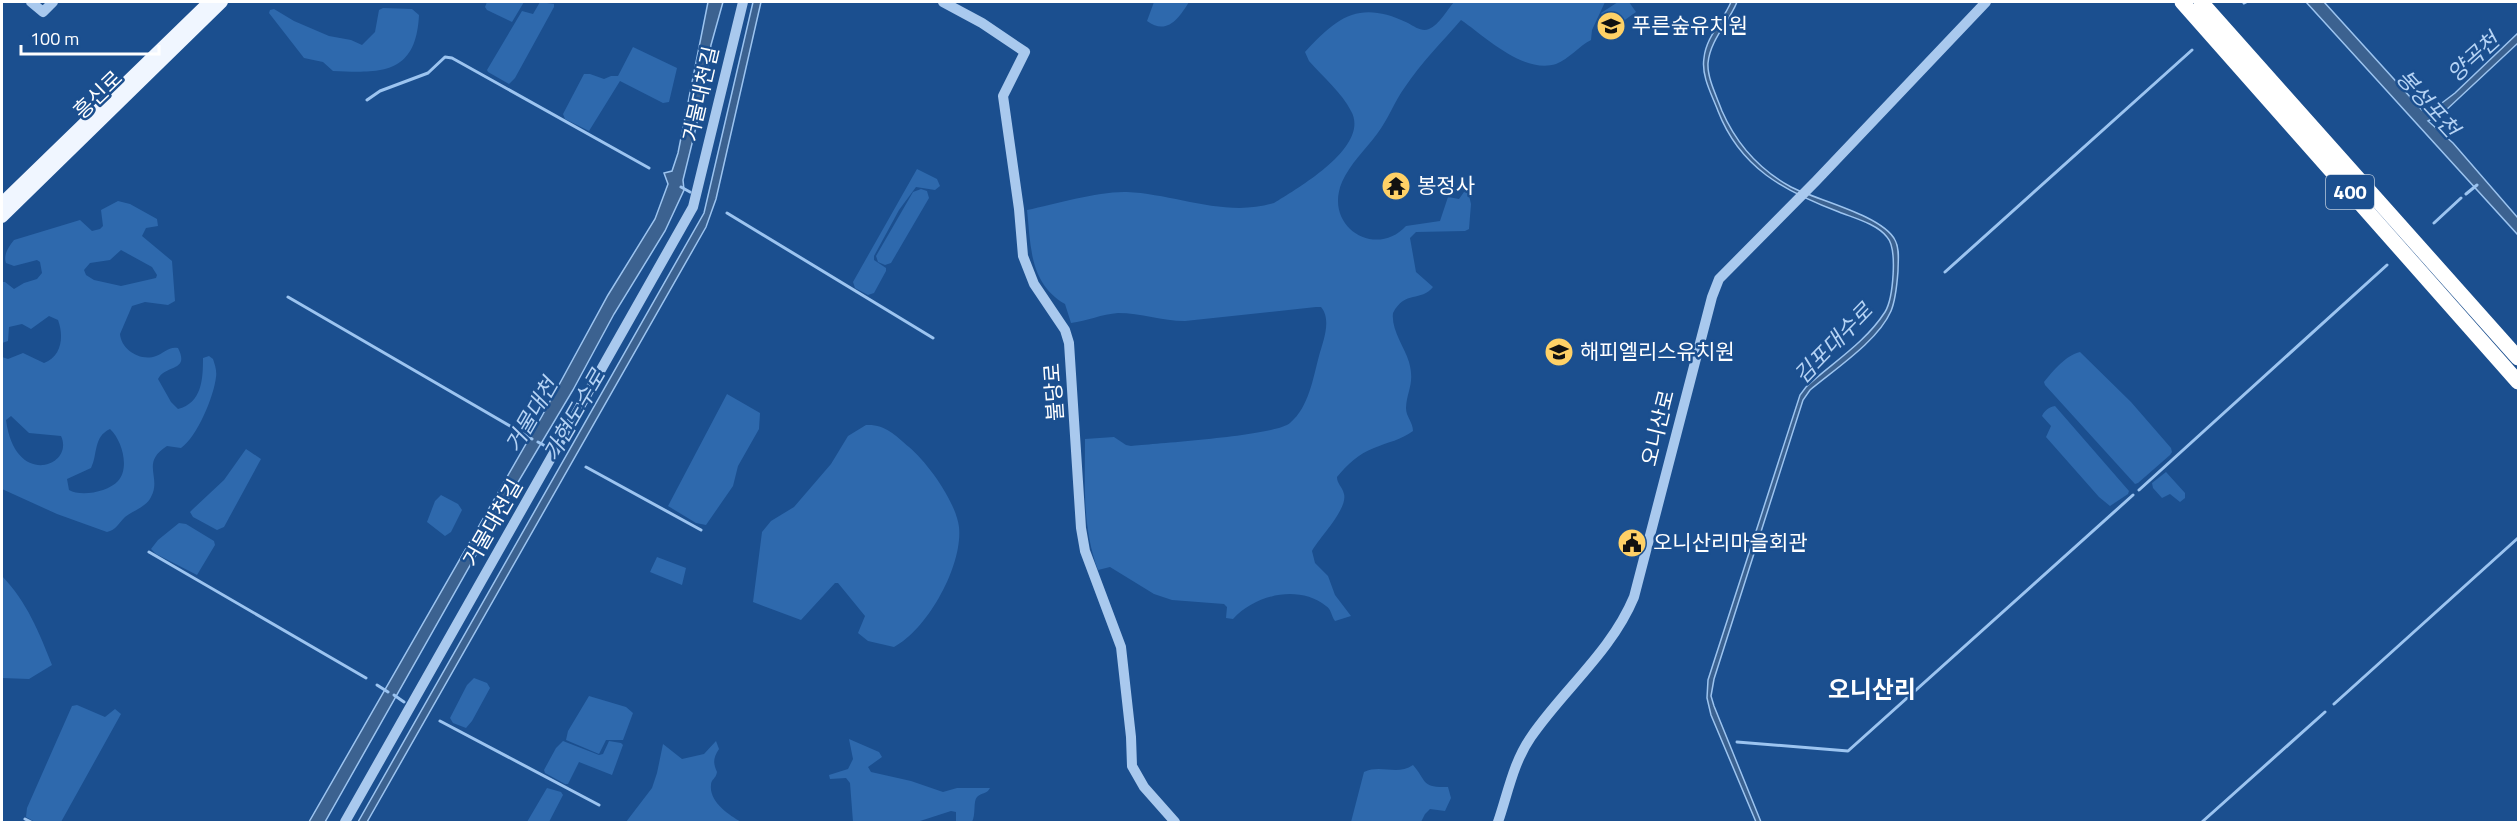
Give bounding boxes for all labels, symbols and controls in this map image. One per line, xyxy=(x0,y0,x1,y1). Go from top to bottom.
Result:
place label: 푸른숲유치원 xyxy=(1632,9,1748,41)
school or university icon: 푸른숲유치원 xyxy=(1595,10,1627,42)
scale bar xyxy=(21,18,159,56)
water label: 양곡천 xyxy=(2439,22,2509,90)
text: 100 m xyxy=(30,25,79,52)
street label: 거물대천길 xyxy=(674,43,726,144)
water label: 봉성포천 xyxy=(2388,62,2470,147)
street label: 흥신로 xyxy=(65,63,129,126)
place label: 봉정사 xyxy=(1417,169,1475,201)
temple icon: 봉정사 xyxy=(1380,170,1412,202)
road number: 400 xyxy=(2326,175,2374,209)
water label: 김포대수로 xyxy=(1786,294,1882,391)
place label: 해피엘리스유치원 xyxy=(1580,335,1735,367)
school or university icon: 해피엘리스유치원 xyxy=(1543,336,1575,368)
water label: 가현도수로 xyxy=(534,361,615,467)
street label: 불당로 xyxy=(1035,362,1071,422)
water label: 거물대천 xyxy=(496,369,567,459)
street label: 오니산로 xyxy=(1632,386,1682,469)
street label: 거물대천길 xyxy=(454,473,530,572)
place label: 오니산리마을회관 xyxy=(1653,526,1808,558)
public building icon: 오니산리마을회관 xyxy=(1616,527,1648,559)
district label: 오니산리 xyxy=(1828,671,1916,707)

